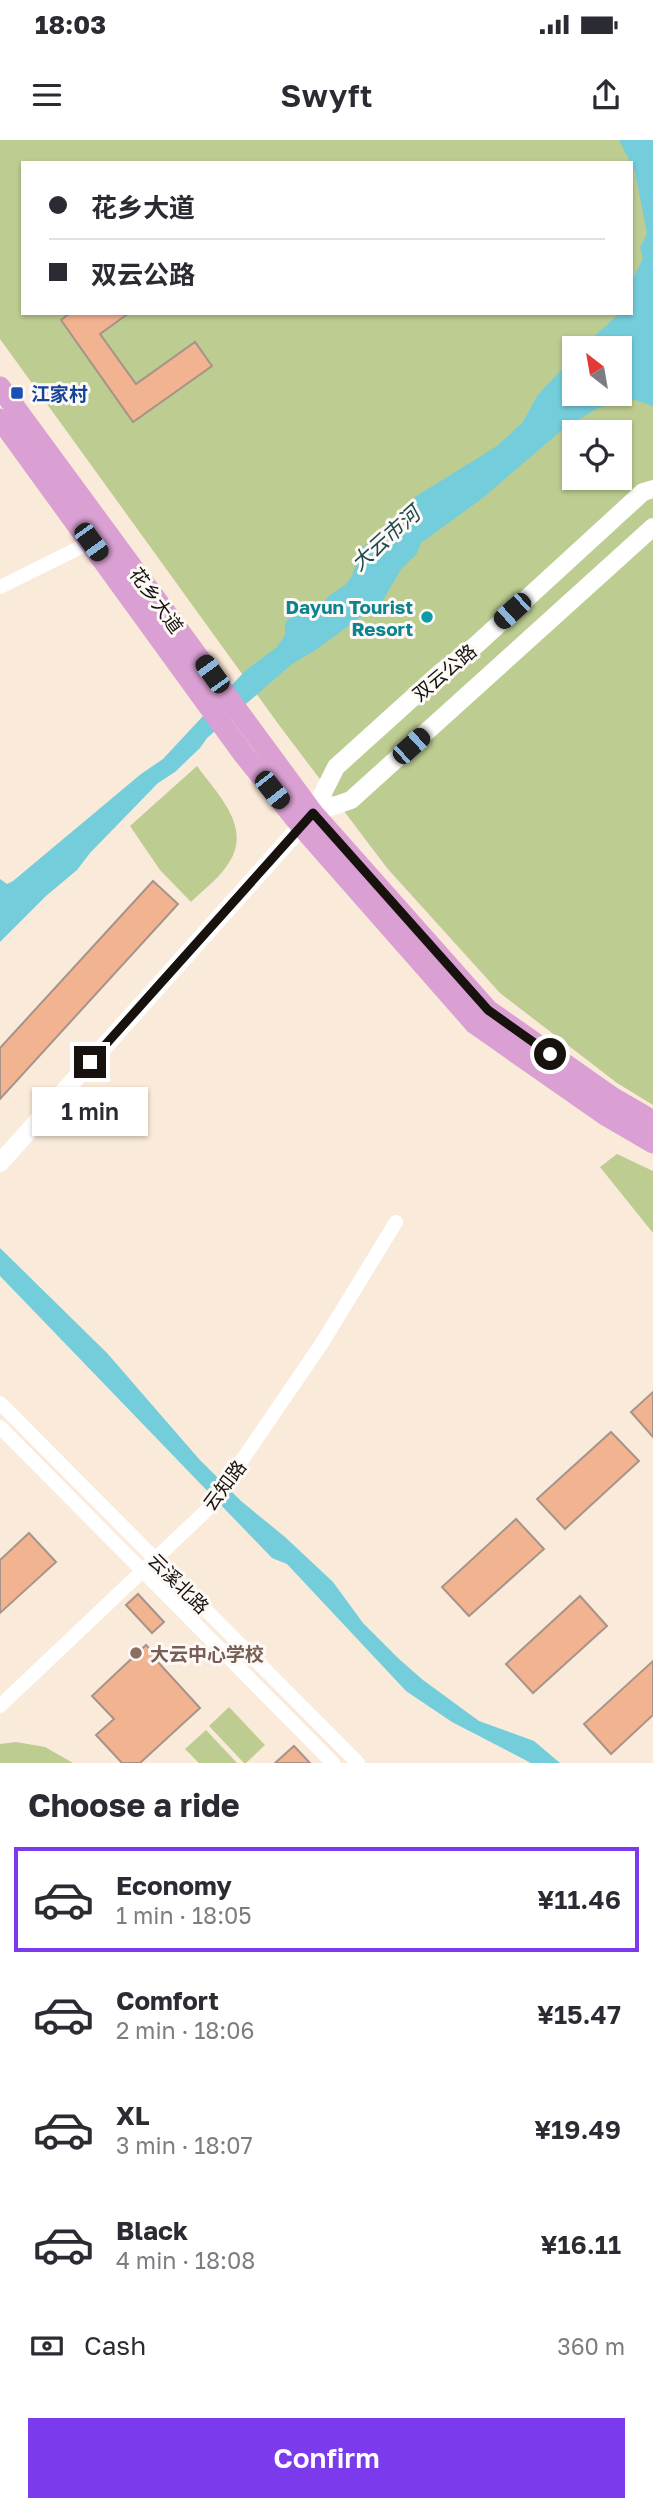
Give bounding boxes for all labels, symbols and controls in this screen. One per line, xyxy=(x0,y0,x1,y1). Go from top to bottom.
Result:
text: 18:03 xyxy=(35,9,106,40)
icon: menu xyxy=(28,76,66,114)
text: Swyft xyxy=(280,76,373,114)
icon: share xyxy=(587,76,625,114)
text: 花乡大道 xyxy=(91,192,195,223)
text: 双云公路 xyxy=(91,259,195,290)
north arrow xyxy=(562,336,632,406)
map controls xyxy=(562,336,632,490)
place label: 江家村 xyxy=(31,382,88,405)
marker: 江家村 xyxy=(9,385,25,401)
button: locate xyxy=(562,420,632,490)
water label: 大云市河 xyxy=(345,498,428,576)
car xyxy=(71,519,112,565)
street label: 花乡大道 xyxy=(125,562,189,638)
car xyxy=(490,589,535,633)
place label: Dayun Tourist Resort xyxy=(285,595,413,640)
marker: Dayun Tourist Resort xyxy=(419,609,435,625)
street label: 双云公路 xyxy=(407,639,481,705)
car xyxy=(192,651,233,697)
car xyxy=(389,724,434,768)
car xyxy=(251,767,294,813)
route start xyxy=(534,1038,566,1070)
route end xyxy=(74,1046,106,1078)
callout: 1 min xyxy=(32,1086,148,1136)
text: 1 min xyxy=(61,1097,119,1125)
street label: 云知路 xyxy=(198,1455,250,1515)
street label: 云溪北路 xyxy=(144,1548,214,1618)
place label: 大云中心学校 xyxy=(150,1642,264,1665)
marker: 大云中心学校 xyxy=(128,1645,144,1661)
text: Choose a ride xyxy=(28,1786,240,1824)
icon: car xyxy=(32,1868,95,1931)
text: Economy xyxy=(116,1870,232,1901)
text: ¥11.46 xyxy=(537,1884,621,1915)
text: 1 min · 18:05 xyxy=(116,1901,252,1929)
icon: car xyxy=(32,1983,95,2046)
text: Comfort xyxy=(116,1985,219,2016)
text: ¥15.47 xyxy=(537,1999,621,2030)
text: 2 min · 18:06 xyxy=(116,2016,254,2044)
icon: car xyxy=(32,2098,95,2161)
text: XL xyxy=(116,2100,150,2131)
text: ¥19.49 xyxy=(534,2114,621,2145)
text: 3 min · 18:07 xyxy=(116,2131,253,2159)
icon: car xyxy=(32,2213,95,2276)
text: Black xyxy=(116,2215,188,2246)
text: ¥16.11 xyxy=(541,2229,621,2260)
text: 4 min · 18:08 xyxy=(116,2246,255,2274)
icon: cash xyxy=(28,2327,66,2365)
text: Cash xyxy=(84,2330,146,2361)
text: 360 m xyxy=(557,2332,625,2360)
button: Confirm xyxy=(28,2418,625,2498)

